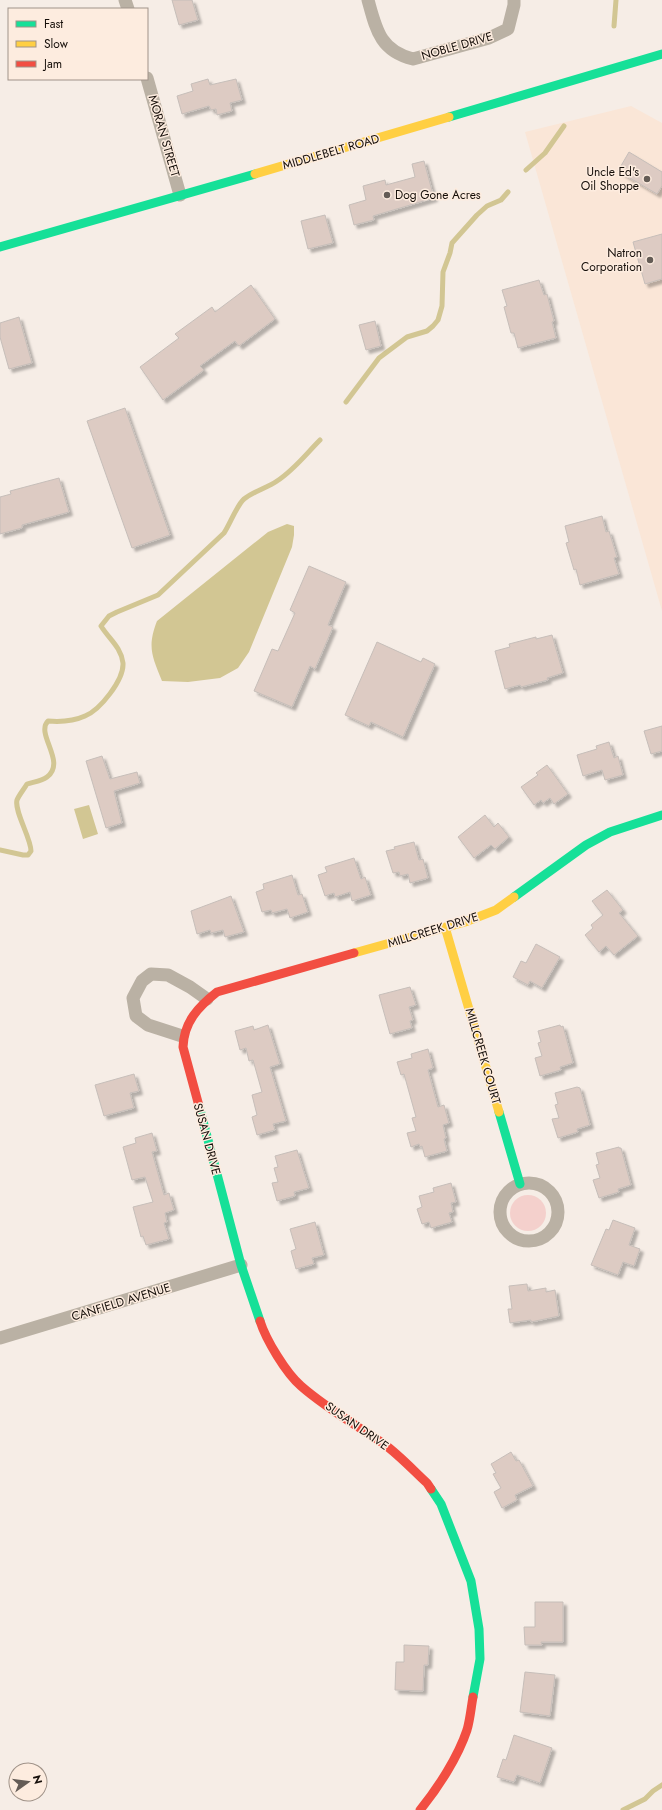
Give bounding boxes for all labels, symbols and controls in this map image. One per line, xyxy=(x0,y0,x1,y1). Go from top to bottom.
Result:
legend xyxy=(8,8,148,80)
text: Fast xyxy=(44,15,63,33)
street label: NOBLE DRIVE xyxy=(419,27,495,65)
text: Slow xyxy=(44,35,69,53)
text: Jam xyxy=(42,55,62,73)
street label: MORAN STREET xyxy=(144,93,184,179)
street label: MIDDLEBELT ROAD xyxy=(280,130,382,174)
place label: Uncle Ed's Oil Shoppe xyxy=(581,163,639,195)
marker: Uncle Ed's Oil Shoppe xyxy=(642,174,652,184)
place label: Dog Gone Acres xyxy=(395,186,481,204)
marker: Dog Gone Acres xyxy=(382,190,392,200)
place label: Natron Corporation xyxy=(581,244,642,276)
marker: Natron Corporation xyxy=(645,255,655,265)
street label: MILLCREEK DRIVE xyxy=(385,908,481,952)
street label: MILLCREEK COURT xyxy=(461,1006,505,1107)
street label: SUSAN DRIVE xyxy=(189,1101,225,1177)
street label: CANFIELD AVENUE xyxy=(69,1278,173,1326)
street label: SUSAN DRIVE xyxy=(322,1397,392,1455)
north arrow xyxy=(8,1762,48,1802)
text: N xyxy=(29,1773,47,1786)

